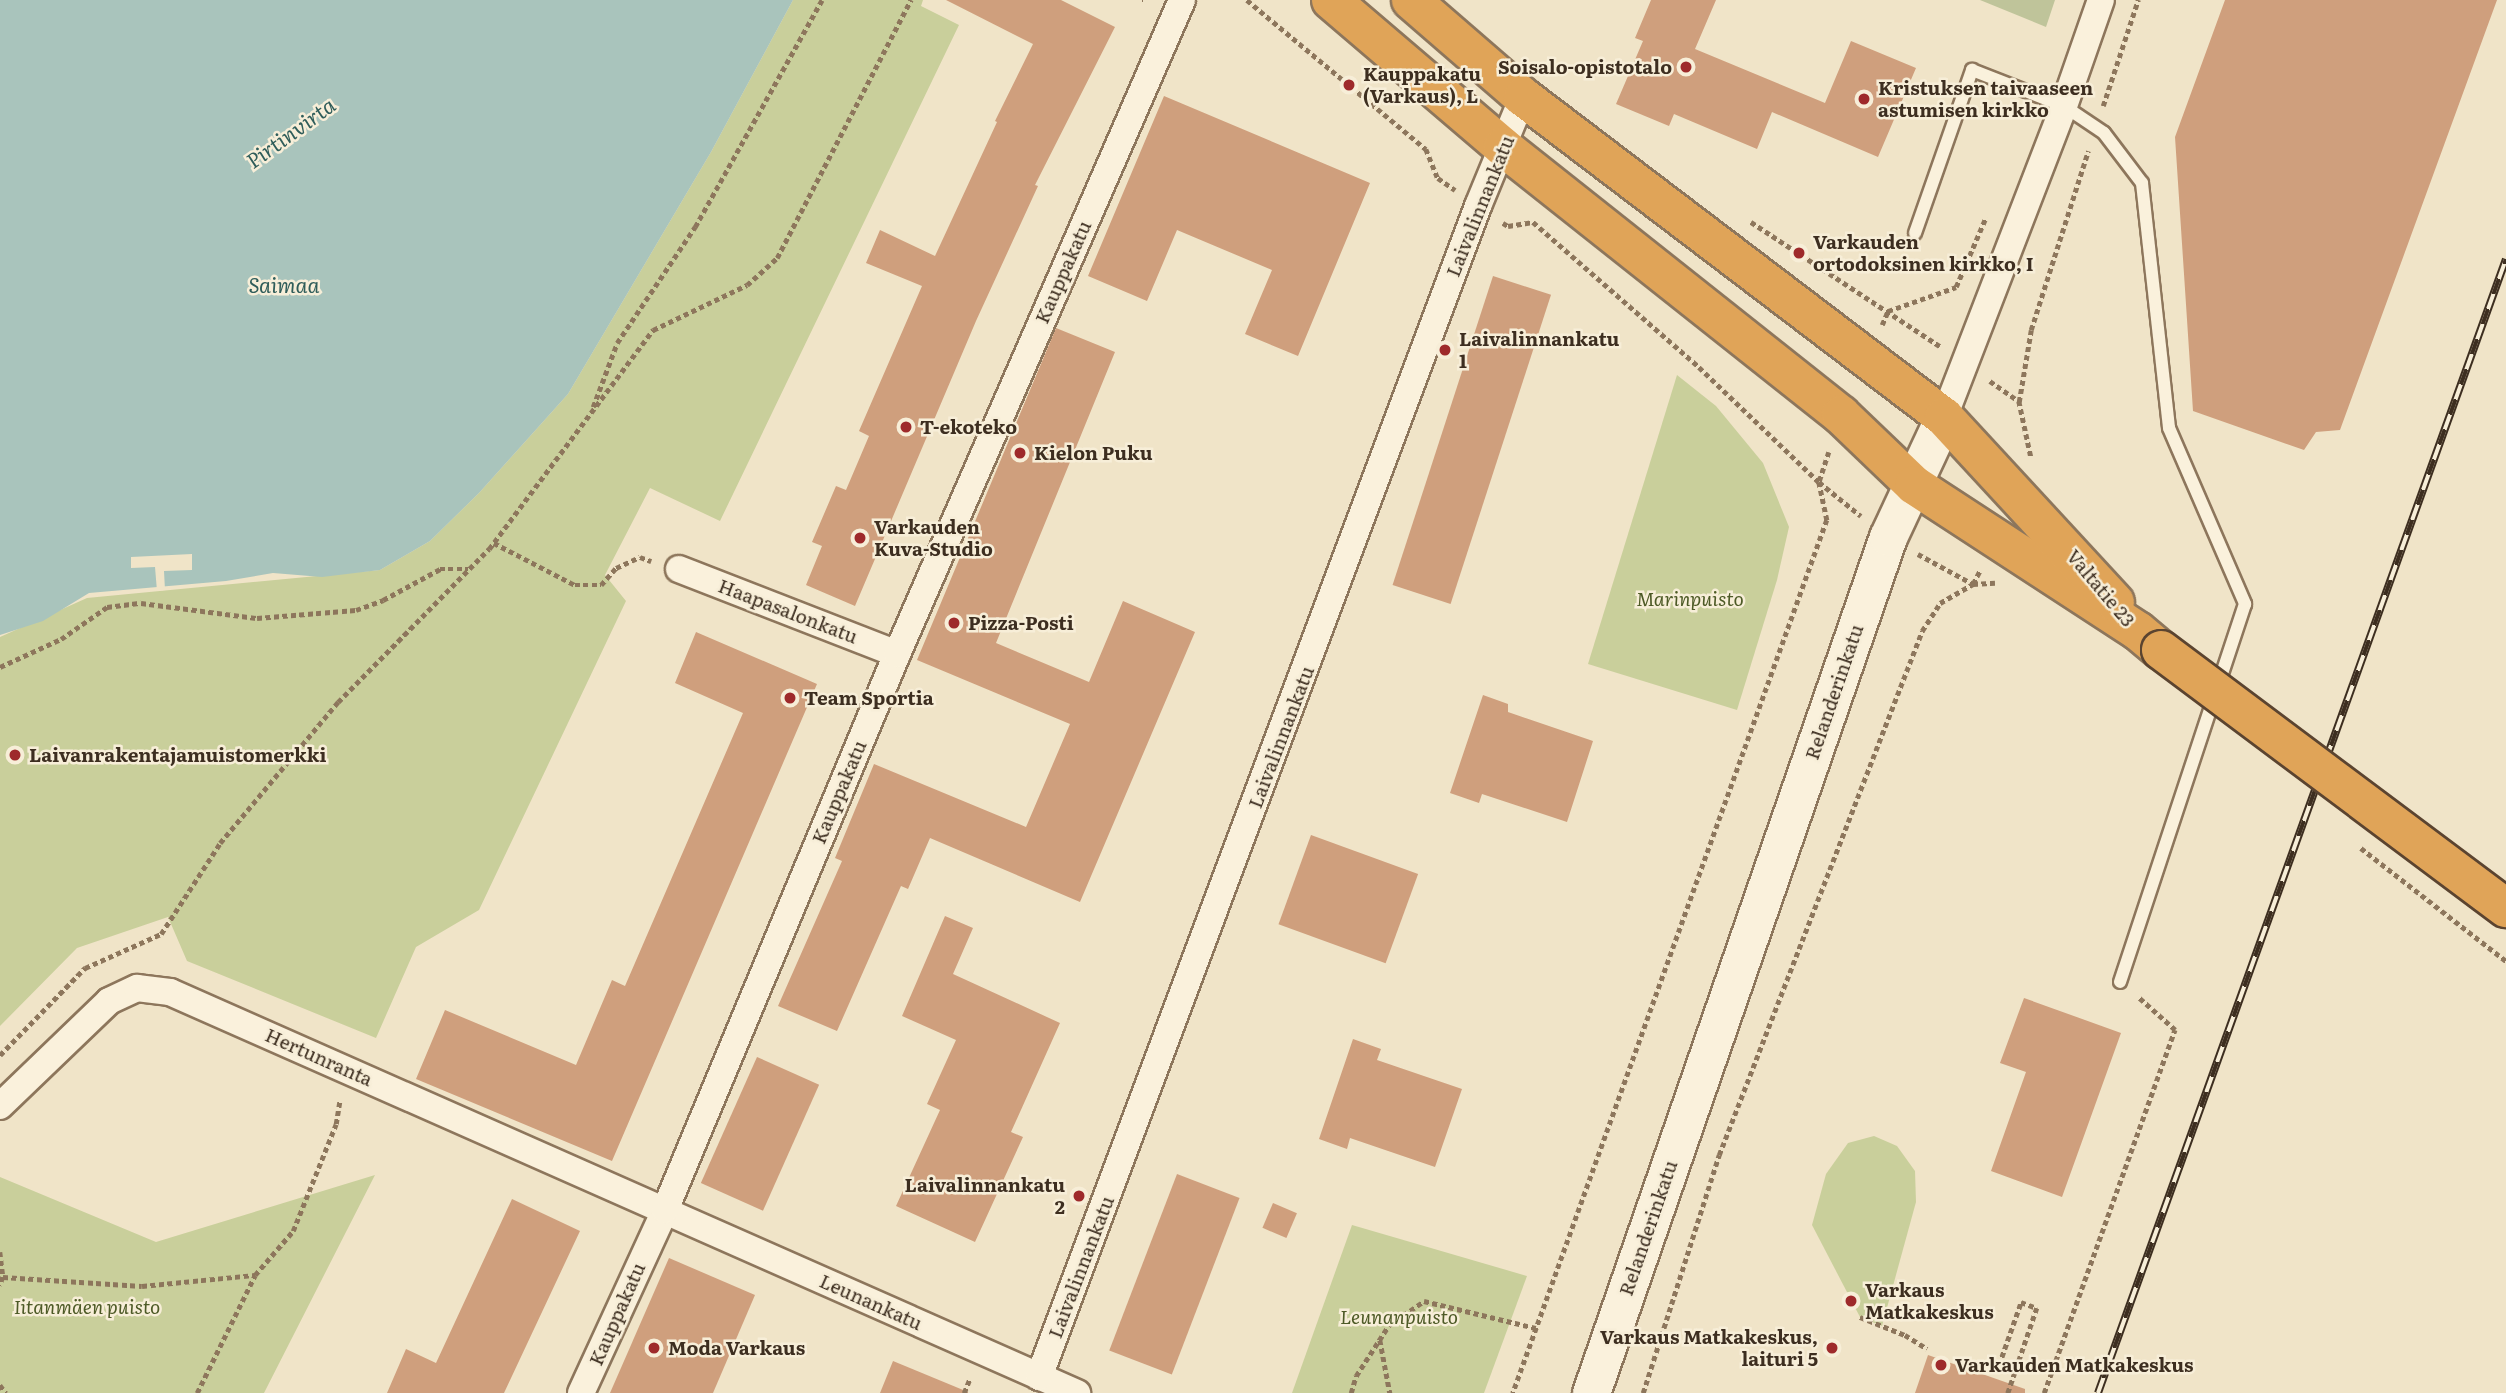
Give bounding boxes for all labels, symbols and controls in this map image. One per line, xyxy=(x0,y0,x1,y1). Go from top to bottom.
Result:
place label: Soisalo-opistotalo xyxy=(1498,56,1672,78)
marker: Soisalo-opistotalo xyxy=(1678,59,1694,75)
place label: Kauppakatu (Varkaus), L xyxy=(1363,63,1481,107)
marker: Kauppakatu (Varkaus), L xyxy=(1341,77,1357,93)
place label: Kristuksen taivaaseen astumisen kirkko xyxy=(1878,77,2093,121)
water label: Pirtinvirta xyxy=(241,91,339,173)
marker: Kristuksen taivaaseen astumisen kirkko xyxy=(1856,91,1872,107)
street label: Laivalinnankatu xyxy=(1441,132,1519,280)
street label: Kauppakatu xyxy=(1030,217,1096,327)
place label: Varkauden ortodoksinen kirkko, I xyxy=(1813,231,2034,275)
marker: Varkauden ortodoksinen kirkko, I xyxy=(1791,245,1807,261)
water label: Saimaa xyxy=(248,271,320,297)
place label: Laivalinnankatu 1 xyxy=(1459,328,1619,372)
marker: Laivalinnankatu 1 xyxy=(1437,342,1453,358)
place label: T-ekoteko xyxy=(920,416,1017,438)
marker: T-ekoteko xyxy=(898,419,914,435)
place label: Kielon Puku xyxy=(1034,442,1153,464)
marker: Kielon Puku xyxy=(1012,445,1028,461)
place label: Varkauden Kuva-Studio xyxy=(874,516,993,560)
marker: Varkauden Kuva-Studio xyxy=(852,530,868,546)
street label: Valtatie 23 xyxy=(2062,545,2140,631)
street label: Haapasalonkatu xyxy=(715,574,861,648)
park label: Marinpuisto xyxy=(1636,588,1744,610)
place label: Pizza-Posti xyxy=(968,612,1074,634)
marker: Pizza-Posti xyxy=(946,615,962,631)
street label: Relanderinkatu xyxy=(1800,621,1868,763)
street label: Laivalinnankatu xyxy=(1243,663,1319,811)
place label: Team Sportia xyxy=(804,687,934,709)
marker: Team Sportia xyxy=(782,690,798,706)
street label: Kauppakatu xyxy=(807,737,871,847)
place label: Laivanrakentajamuistomerkki xyxy=(29,744,326,766)
marker: Laivanrakentajamuistomerkki xyxy=(7,747,23,763)
street label: Hertunranta xyxy=(262,1023,376,1091)
street label: Relanderinkatu xyxy=(1614,1157,1682,1299)
place label: Laivalinnankatu 2 xyxy=(905,1174,1065,1218)
marker: Laivalinnankatu 2 xyxy=(1071,1188,1087,1204)
street label: Laivalinnankatu xyxy=(1043,1193,1119,1341)
street label: Kauppakatu xyxy=(584,1259,650,1369)
street label: Leunankatu xyxy=(816,1269,926,1335)
place label: Varkaus Matkakeskus xyxy=(1865,1279,1994,1323)
marker: Varkaus Matkakeskus xyxy=(1843,1293,1859,1309)
park label: Iitanmäen puisto xyxy=(14,1296,160,1318)
park label: Leunanpuisto xyxy=(1340,1306,1458,1328)
place label: Varkaus Matkakeskus, laituri 5 xyxy=(1600,1326,1818,1370)
place label: Moda Varkaus xyxy=(668,1337,805,1359)
marker: Moda Varkaus xyxy=(646,1340,662,1356)
marker: Varkaus Matkakeskus, laituri 5 xyxy=(1824,1340,1840,1356)
place label: Varkauden Matkakeskus xyxy=(1955,1354,2193,1376)
marker: Varkauden Matkakeskus xyxy=(1933,1357,1949,1373)

